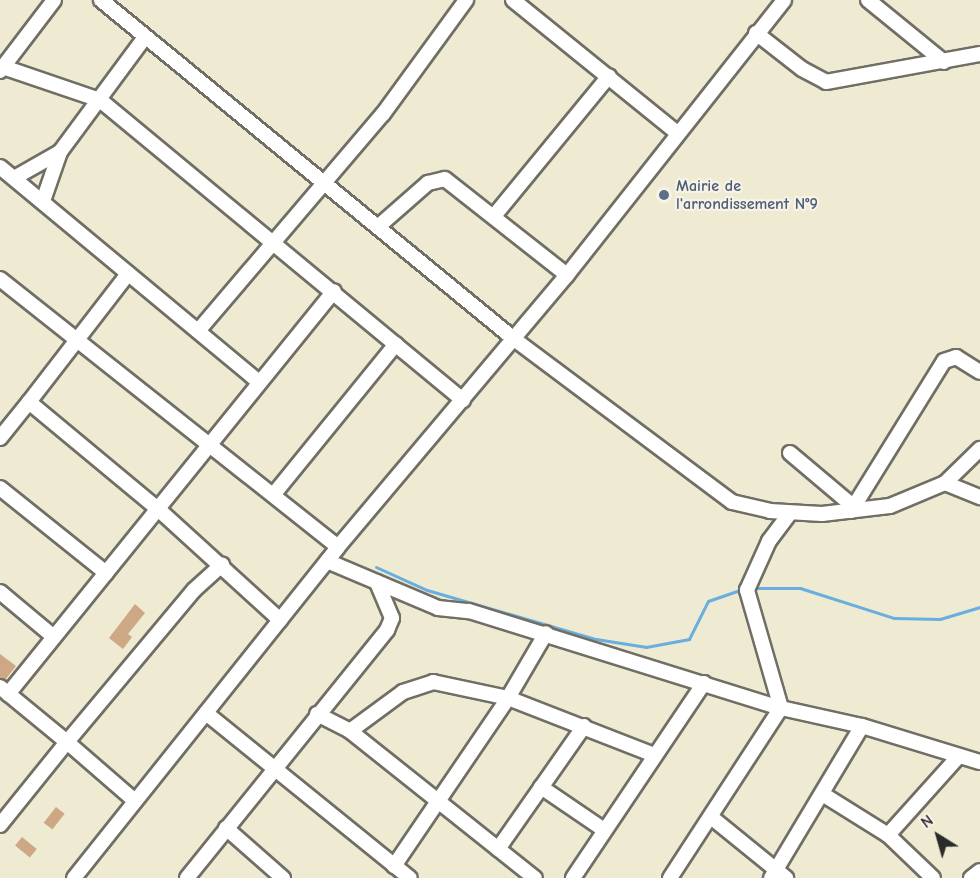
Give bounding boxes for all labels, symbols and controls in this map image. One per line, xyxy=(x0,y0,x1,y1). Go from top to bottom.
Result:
place label: Mairie de l'arrondissement N°9 xyxy=(676,176,818,214)
marker: Mairie de l'arrondissement N°9 xyxy=(657,188,671,202)
north arrow xyxy=(908,806,968,866)
text: N xyxy=(918,811,937,832)

